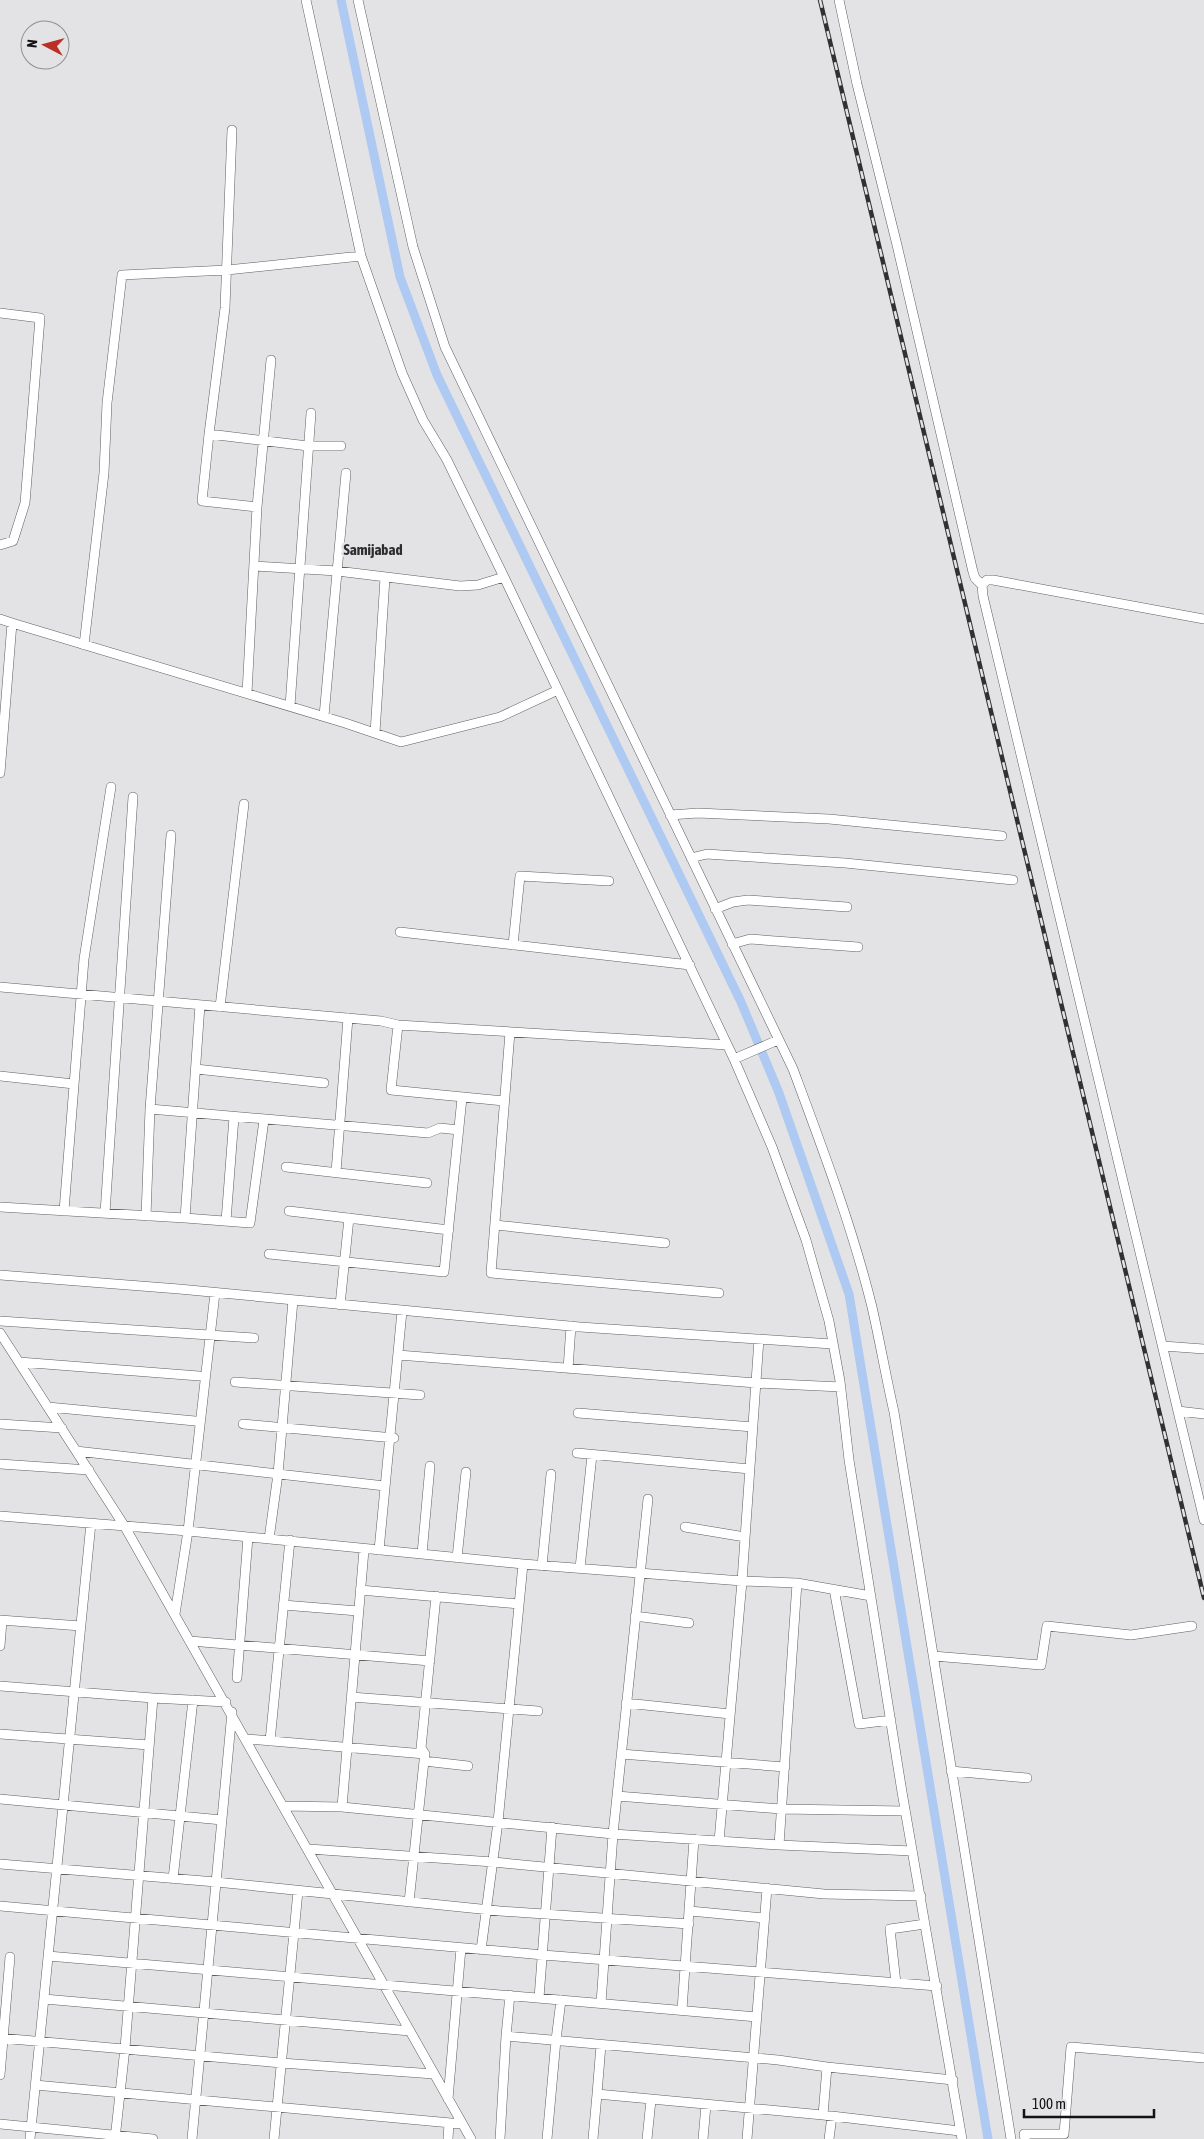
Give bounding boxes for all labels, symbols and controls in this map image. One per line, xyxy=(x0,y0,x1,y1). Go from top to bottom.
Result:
north arrow xyxy=(20,20,70,70)
text: N xyxy=(24,39,40,49)
district label: Samijabad xyxy=(343,541,403,558)
scale bar xyxy=(1024,2086,1154,2118)
text: 100 m xyxy=(1032,2095,1066,2112)

